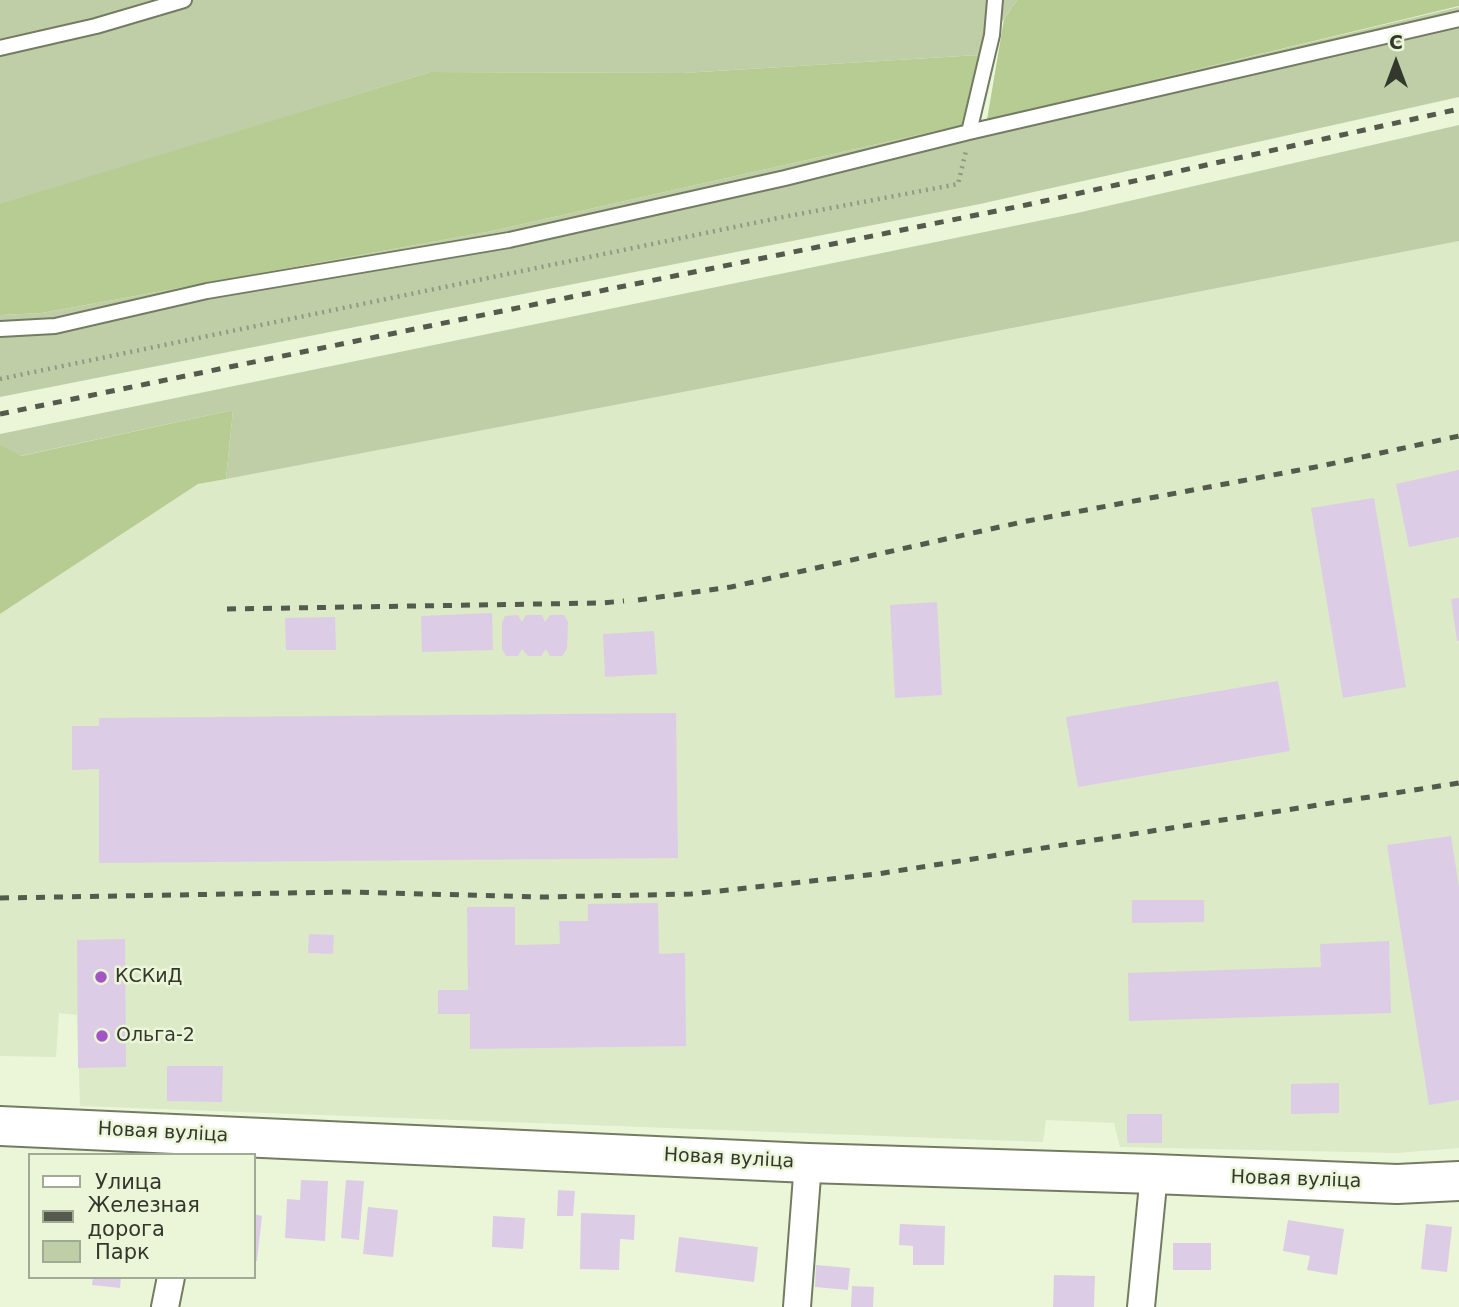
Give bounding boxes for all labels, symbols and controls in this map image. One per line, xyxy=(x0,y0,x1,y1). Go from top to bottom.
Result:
north arrow xyxy=(1361,28,1431,98)
text: С xyxy=(1389,31,1403,53)
place label: КСКиД xyxy=(115,966,182,988)
marker: КСКиД xyxy=(93,969,109,985)
place label: Ольга-2 xyxy=(116,1025,195,1047)
marker: Ольга-2 xyxy=(94,1028,110,1044)
street label: Новая вуліца xyxy=(97,1118,229,1148)
street label: Новая вуліца xyxy=(663,1144,795,1174)
legend xyxy=(28,1153,256,1279)
street label: Новая вуліца xyxy=(1230,1166,1362,1194)
text: Улица xyxy=(95,1170,162,1194)
text: Железная дорога xyxy=(88,1193,200,1241)
text: Парк xyxy=(95,1240,150,1264)

